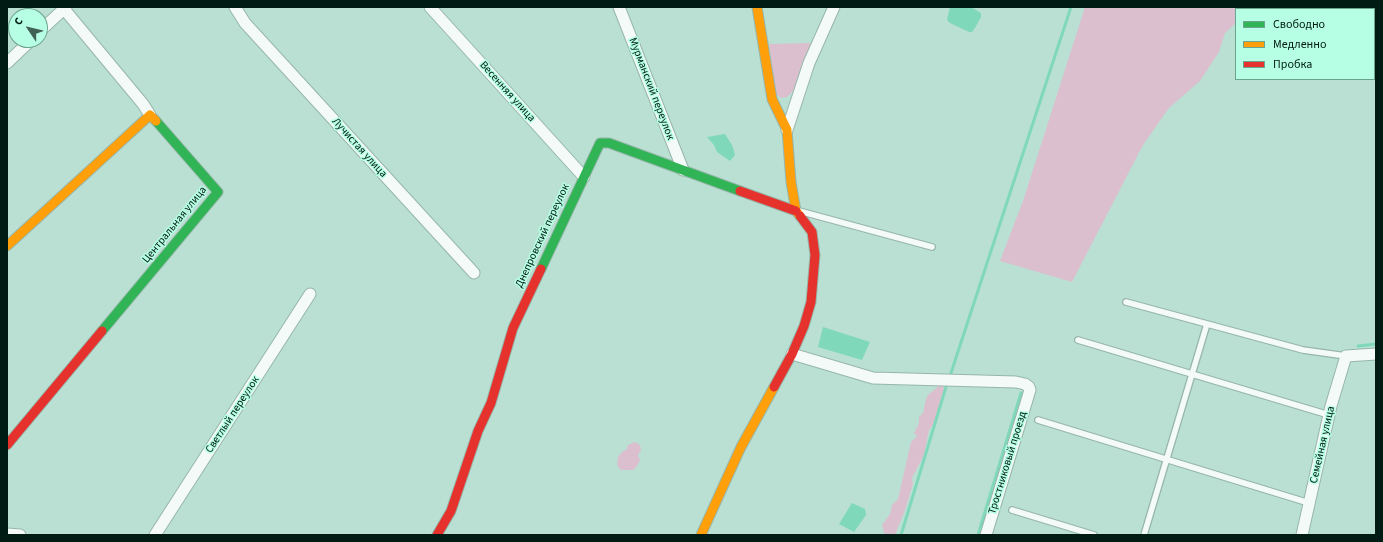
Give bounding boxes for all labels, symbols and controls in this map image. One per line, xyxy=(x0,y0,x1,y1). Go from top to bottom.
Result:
north arrow xyxy=(8,8,48,48)
legend xyxy=(1235,8,1375,80)
text: С xyxy=(11,14,27,28)
text: Свободно xyxy=(1273,16,1325,33)
street label: Мурманский переулок xyxy=(625,36,677,142)
text: Медленно xyxy=(1273,36,1327,53)
text: Пробка xyxy=(1273,56,1312,73)
street label: Весенняя улица xyxy=(476,59,538,125)
street label: Лучистая улица xyxy=(329,115,389,181)
street label: Днепровский переулок xyxy=(513,182,573,290)
street label: Центральная улица xyxy=(140,184,210,266)
street label: Светлый переулок xyxy=(203,374,263,456)
street label: Семейная улица xyxy=(1308,405,1338,485)
street label: Тростниковый проезд xyxy=(986,410,1030,516)

